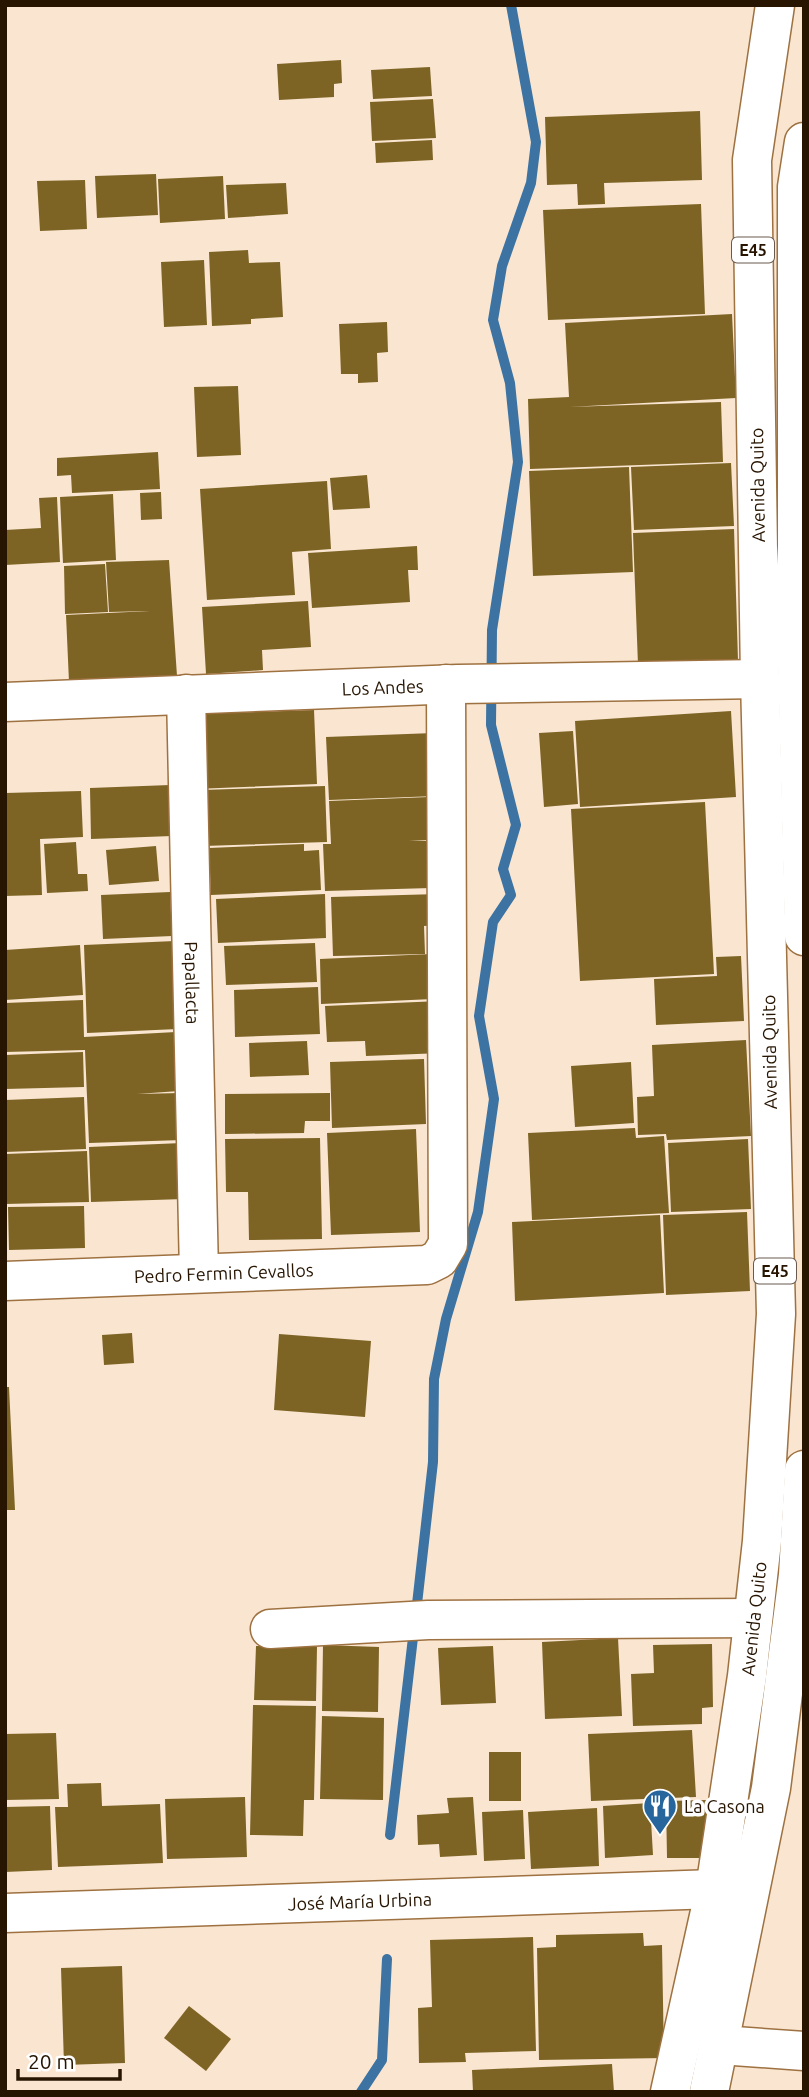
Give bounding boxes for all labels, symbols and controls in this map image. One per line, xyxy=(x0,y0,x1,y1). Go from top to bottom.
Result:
road number: E45 xyxy=(732,238,774,262)
street label: Avenida Quito xyxy=(746,427,769,543)
street label: Los Andes xyxy=(341,675,424,699)
street label: Papallacta xyxy=(182,941,203,1025)
street label: Avenida Quito xyxy=(758,994,781,1110)
street label: Pedro Fermin Cevallos xyxy=(134,1259,314,1286)
road number: E45 xyxy=(754,1259,796,1284)
street label: Avenida Quito xyxy=(737,1560,770,1677)
restaurant icon: La Casona xyxy=(641,1787,679,1836)
place label: La Casona xyxy=(684,1796,765,1816)
street label: José María Urbina xyxy=(287,1889,432,1913)
scale bar xyxy=(18,2038,119,2082)
text: 20 m xyxy=(28,2049,75,2073)

